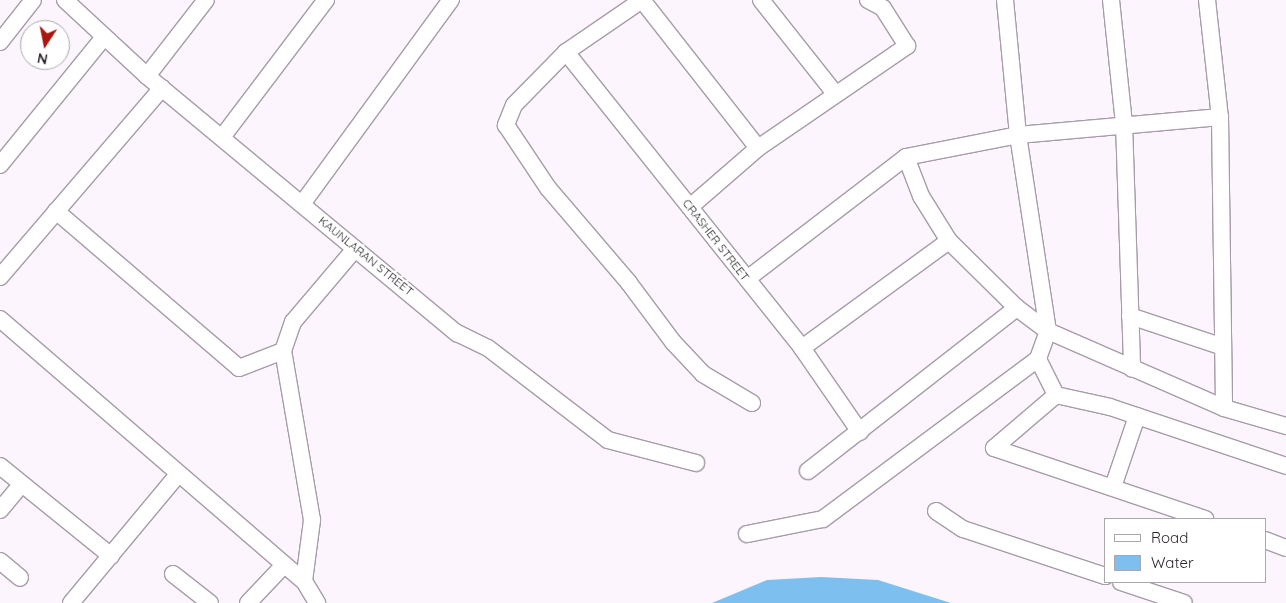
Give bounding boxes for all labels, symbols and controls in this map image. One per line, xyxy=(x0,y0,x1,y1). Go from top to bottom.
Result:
north arrow xyxy=(20,20,70,70)
text: N xyxy=(36,49,49,69)
street label: CRASHER STREET xyxy=(680,196,752,284)
street label: KAUNLARAN STREET xyxy=(316,213,416,299)
legend xyxy=(1104,518,1266,583)
text: Road xyxy=(1151,528,1188,547)
text: Water xyxy=(1151,553,1194,572)

